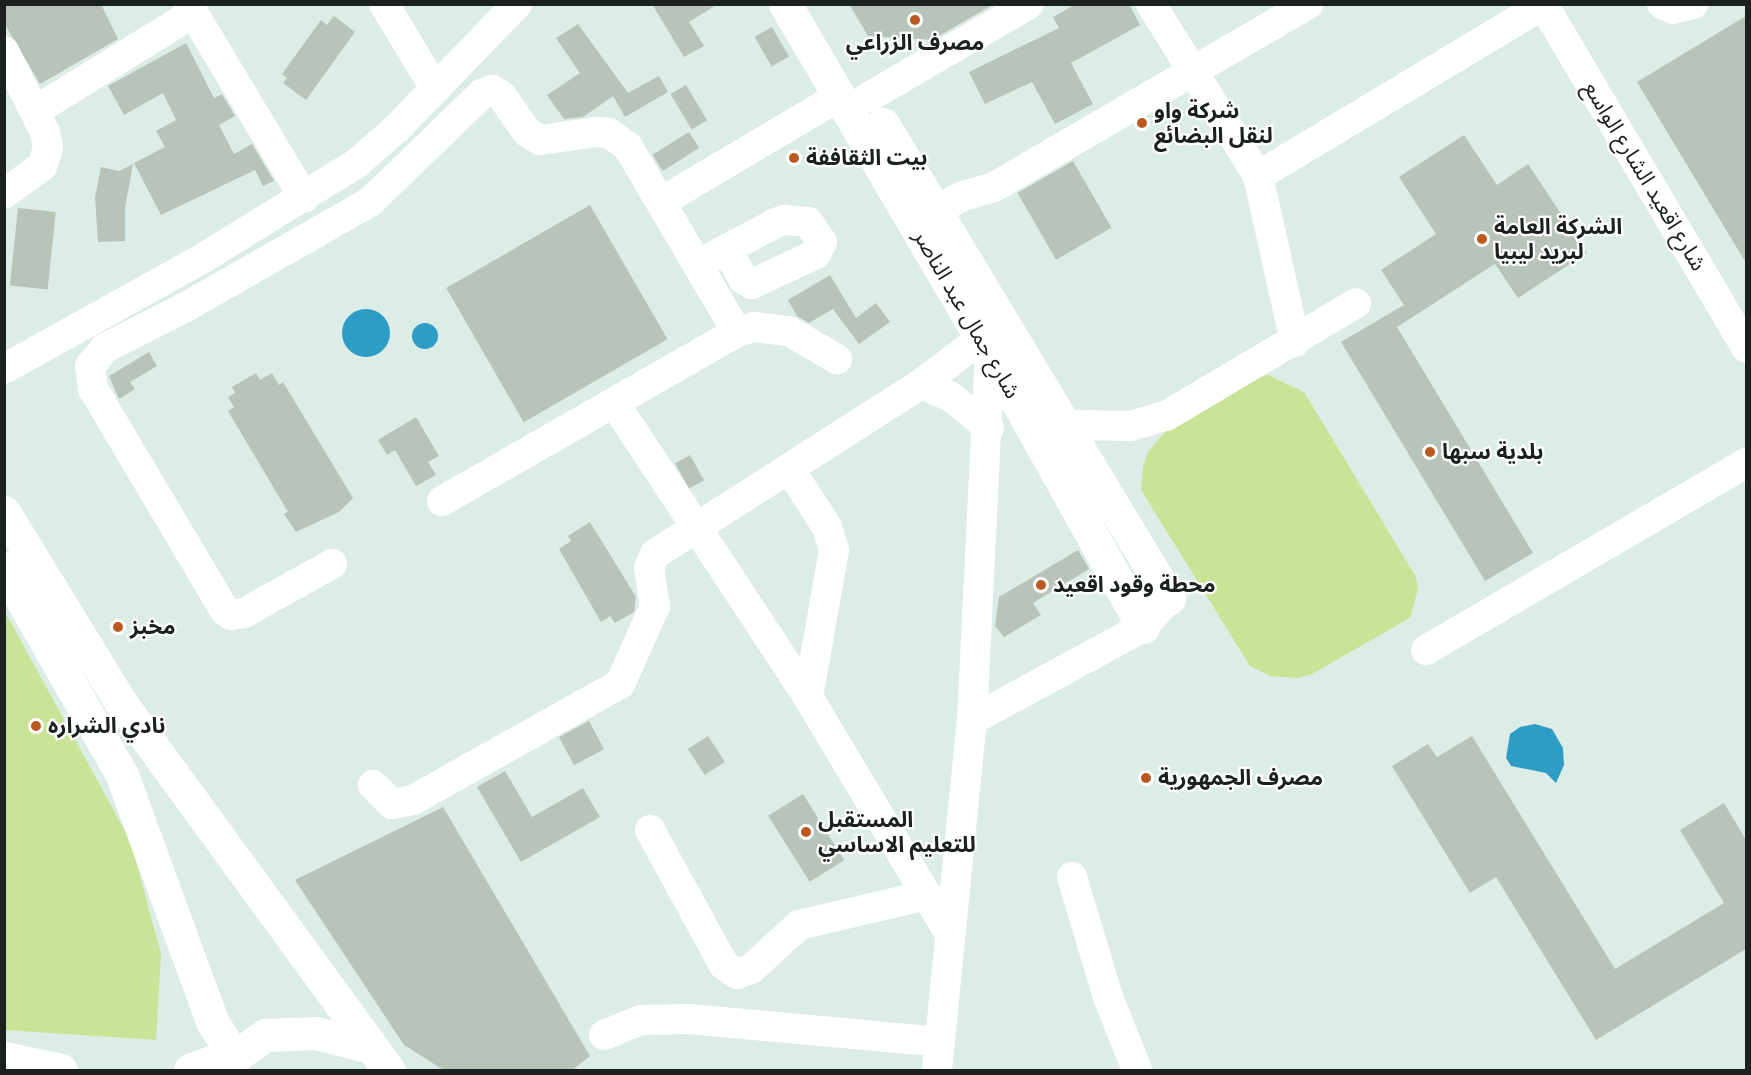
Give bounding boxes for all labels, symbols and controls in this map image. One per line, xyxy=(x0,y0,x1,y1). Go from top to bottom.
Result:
marker: مصرف الزراعي xyxy=(908,13,922,27)
place label: مصرف الزراعي xyxy=(846,30,984,56)
street label: شارع اقعيد الشارع الواسع xyxy=(1578,76,1712,276)
place label: شركة واو لنقل البضائع xyxy=(1154,97,1273,148)
marker: شركة واو لنقل البضائع xyxy=(1135,116,1149,130)
place label: بيت الثقاففة xyxy=(806,145,927,171)
marker: بيت الثقاففة xyxy=(787,151,801,165)
place label: الشركة العامة لبريد ليبيا xyxy=(1494,213,1622,264)
street label: شارع جمال عبد الناصر xyxy=(908,225,1026,403)
marker: الشركة العامة لبريد ليبيا xyxy=(1475,232,1489,246)
place label: بلدية سبها xyxy=(1442,439,1543,465)
marker: بلدية سبها xyxy=(1423,445,1437,459)
place label: محطة وقود اقعيد xyxy=(1053,572,1215,598)
marker: محطة وقود اقعيد xyxy=(1034,578,1048,592)
place label: مخبز xyxy=(130,614,176,640)
marker: مخبز xyxy=(111,620,125,634)
place label: نادي الشراره xyxy=(48,713,165,739)
marker: نادي الشراره xyxy=(29,719,43,733)
place label: مصرف الجمهورية xyxy=(1158,765,1323,791)
marker: مصرف الجمهورية xyxy=(1139,771,1153,785)
place label: المستقبل للتعليم الاساسي xyxy=(818,806,976,858)
marker: المستقبل للتعليم الاساسي xyxy=(799,825,813,839)

